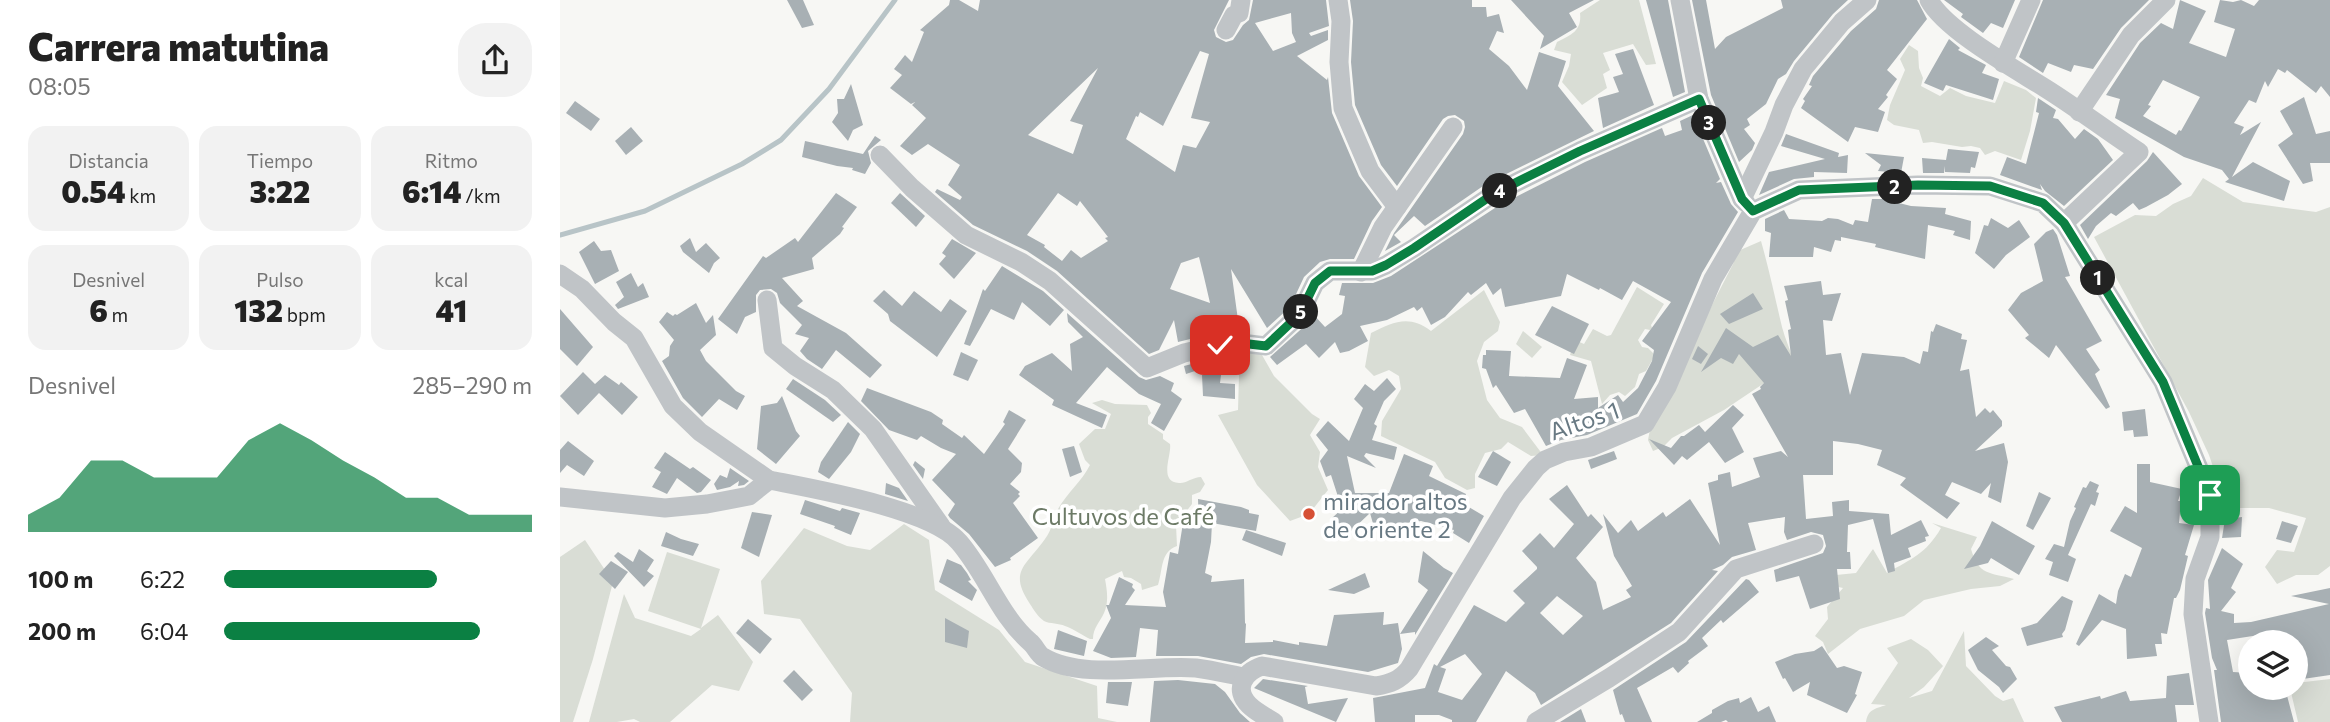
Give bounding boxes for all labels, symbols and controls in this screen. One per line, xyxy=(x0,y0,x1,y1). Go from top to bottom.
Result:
text: Carrera matutina xyxy=(28,22,329,69)
button: share xyxy=(458,23,532,97)
text: 08:05 xyxy=(28,72,91,100)
pin: 3 xyxy=(1692,106,1726,140)
text: 3 xyxy=(1703,111,1714,134)
text: Distancia xyxy=(69,149,149,172)
text: Tiempo xyxy=(247,149,313,172)
text: Ritmo xyxy=(425,149,478,172)
pin: 2 xyxy=(1878,170,1912,204)
text: 0.54 xyxy=(61,172,126,209)
text: 3:22 xyxy=(250,172,310,209)
text: 6:14 xyxy=(402,172,462,209)
pin: 4 xyxy=(1482,174,1518,208)
text: 2 xyxy=(1889,175,1900,198)
text: 4 xyxy=(1494,179,1505,202)
text: km xyxy=(126,184,156,207)
text: /km xyxy=(462,184,501,207)
pin: 1 xyxy=(2080,260,2116,296)
text: 1 xyxy=(2093,266,2102,289)
text: Desnivel xyxy=(72,268,145,291)
text: Pulso xyxy=(256,268,304,291)
text: kcal xyxy=(434,268,468,291)
text: 6 xyxy=(89,291,108,328)
text: 132 xyxy=(234,291,283,328)
text: 41 xyxy=(435,291,467,328)
pin: 5 xyxy=(1284,294,1318,330)
text: 5 xyxy=(1295,300,1306,323)
text: m xyxy=(108,303,128,326)
text: bpm xyxy=(283,303,326,326)
pin xyxy=(1190,315,1250,375)
icon: check xyxy=(1201,326,1239,364)
text: Desnivel xyxy=(28,371,116,399)
text: 285–290 m xyxy=(412,371,532,399)
street label: Altos 1 xyxy=(1545,395,1623,445)
pin xyxy=(2180,465,2240,525)
icon: arrive xyxy=(2191,476,2229,514)
place label: mirador altos de oriente 2 xyxy=(1323,486,1468,543)
park label: Cultuvos de Café xyxy=(1032,501,1214,530)
marker: mirador altos de oriente 2 xyxy=(1301,506,1317,522)
text: 100 m xyxy=(28,565,93,593)
text: 6:22 xyxy=(140,565,185,593)
text: 200 m xyxy=(28,617,96,645)
text: 6:04 xyxy=(140,617,188,645)
map controls xyxy=(2238,630,2308,700)
button: layers xyxy=(2238,630,2308,700)

